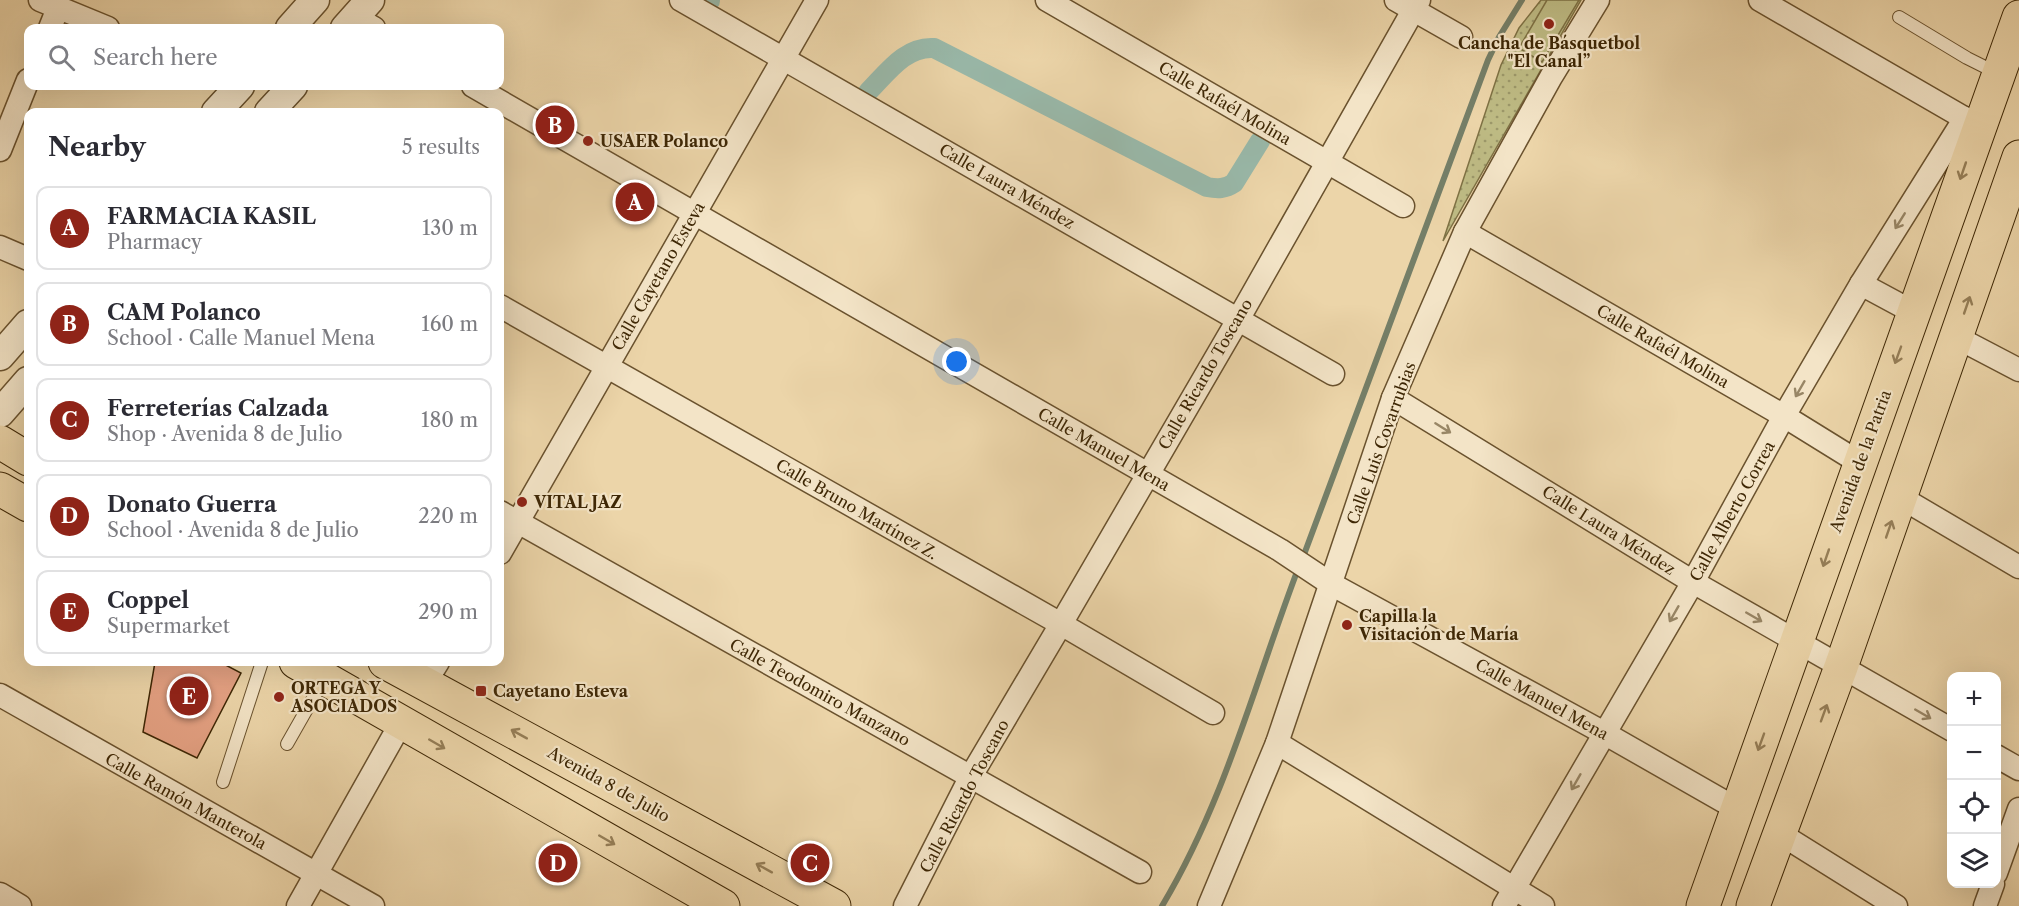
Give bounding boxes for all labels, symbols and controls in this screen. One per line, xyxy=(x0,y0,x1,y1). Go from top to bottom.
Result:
marker: Cancha de Básquetbol "El Canal” xyxy=(1542,17,1556,31)
search box xyxy=(24,24,504,90)
place label: Cancha de Básquetbol "El Canal” xyxy=(1458,33,1640,71)
icon: search xyxy=(45,41,78,74)
text: Search here xyxy=(93,44,218,71)
street label: Calle Rafaél Molina xyxy=(1155,57,1295,149)
pin: B xyxy=(536,102,574,148)
text: Nearby xyxy=(48,131,146,163)
place label: USAER Polanco xyxy=(600,131,728,151)
marker: USAER Polanco xyxy=(581,134,595,148)
text: 5 results xyxy=(402,135,480,159)
street label: Calle Laura Méndez xyxy=(936,139,1078,233)
one-way arrow xyxy=(1957,161,1968,180)
pin: A xyxy=(616,180,654,224)
street label: Calle Cayetano Esteva xyxy=(607,198,709,354)
text: FARMACIA KASIL xyxy=(107,203,316,230)
one-way arrow xyxy=(1894,212,1906,229)
text: A xyxy=(62,216,77,240)
text: 130 m xyxy=(422,216,478,240)
text: Pharmacy xyxy=(107,230,202,254)
street label: Calle Ricardo Toscano xyxy=(1154,295,1256,453)
one-way arrow xyxy=(1962,296,1973,315)
text: CAM Polanco xyxy=(107,299,261,326)
street label: Calle Rafaél Molina xyxy=(1593,300,1733,392)
text: B xyxy=(62,312,77,336)
text: 160 m xyxy=(421,312,478,336)
text: School · Calle Manuel Mena xyxy=(107,326,375,350)
one-way arrow xyxy=(1892,345,1903,364)
your location xyxy=(942,347,971,376)
street label: Calle Luis Covarrubias xyxy=(1342,359,1420,527)
one-way arrow xyxy=(1794,380,1806,397)
street label: Avenida de la Patria xyxy=(1825,387,1895,536)
text: Ferreterías Calzada xyxy=(107,395,328,422)
street label: Calle Manuel Mena xyxy=(1034,403,1174,495)
text: C xyxy=(61,408,78,432)
text: 180 m xyxy=(421,408,478,432)
text: Shop · Avenida 8 de Julio xyxy=(107,422,342,446)
one-way arrow xyxy=(1434,423,1451,435)
street label: Calle Alberto Correa xyxy=(1685,437,1779,585)
street label: Calle Bruno Martínez Z. xyxy=(773,454,941,564)
street label: Calle Laura Méndez xyxy=(1539,481,1679,579)
text: Donato Guerra xyxy=(107,491,277,518)
place label: VITAL JAZ xyxy=(533,492,622,512)
marker: VITAL JAZ xyxy=(515,495,529,509)
text: D xyxy=(61,504,78,528)
text: 220 m xyxy=(418,504,478,528)
text: School · Avenida 8 de Julio xyxy=(107,518,359,542)
one-way arrow xyxy=(1884,520,1895,539)
one-way arrow xyxy=(1820,548,1831,567)
text: Coppel xyxy=(107,587,189,614)
text: E xyxy=(62,600,77,624)
text: 290 m xyxy=(418,600,478,624)
one-way arrow xyxy=(1668,605,1680,622)
place label: Capilla la Visitación de María xyxy=(1358,606,1519,644)
one-way arrow xyxy=(1745,611,1762,623)
text: Supermarket xyxy=(107,614,230,638)
marker: Capilla la Visitación de María xyxy=(1340,618,1354,632)
street label: Calle Teodomiro Manzano xyxy=(726,634,914,750)
street label: Calle Manuel Mena xyxy=(1472,654,1613,744)
map controls xyxy=(1947,672,2001,888)
button: + xyxy=(1947,672,2001,726)
pin: E xyxy=(170,674,208,718)
place label: ORTEGA Y ASOCIADOS xyxy=(290,678,397,716)
place label: Cayetano Esteva xyxy=(493,681,629,701)
marker: Cayetano Esteva xyxy=(474,684,488,698)
marker: ORTEGA Y ASOCIADOS xyxy=(272,690,286,704)
one-way arrow xyxy=(1819,704,1830,723)
one-way arrow xyxy=(1914,708,1931,720)
street label: Calle Ricardo Toscano xyxy=(915,716,1013,876)
button: − xyxy=(1947,726,2001,780)
one-way arrow xyxy=(511,728,528,740)
one-way arrow xyxy=(1755,732,1766,751)
one-way arrow xyxy=(428,738,445,750)
street label: Avenida 8 de Julio xyxy=(543,742,674,826)
street label: Calle Ramón Manterola xyxy=(102,748,271,854)
one-way arrow xyxy=(1570,773,1582,790)
button: locate xyxy=(1947,780,2001,834)
button: layers xyxy=(1947,834,2001,888)
one-way arrow xyxy=(597,835,615,846)
pin: D xyxy=(538,840,578,886)
pin: C xyxy=(790,840,830,886)
one-way arrow xyxy=(756,862,773,874)

